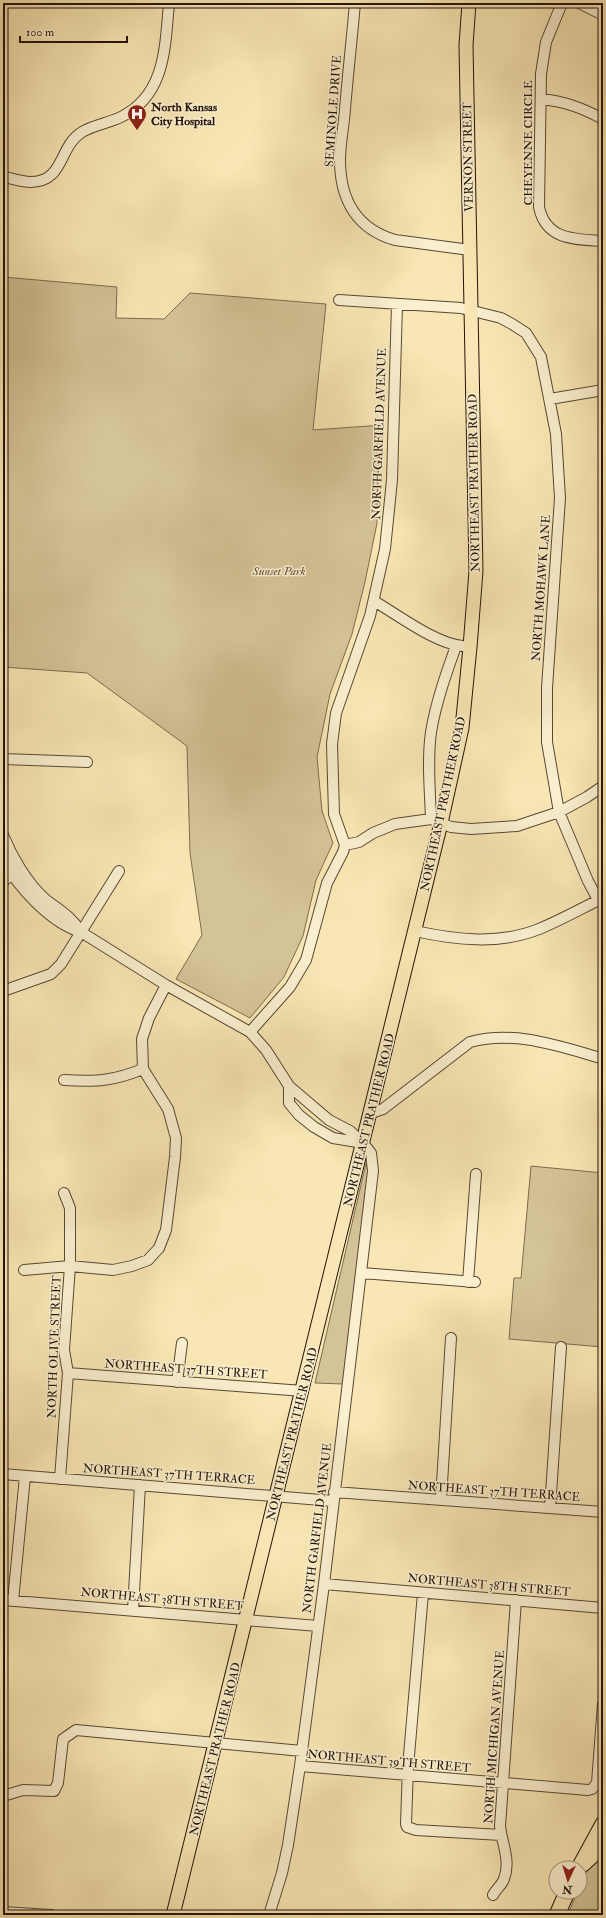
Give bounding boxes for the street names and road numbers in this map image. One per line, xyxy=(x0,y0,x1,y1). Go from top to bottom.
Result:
street label: SEMINOLE DRIVE xyxy=(322,54,345,167)
street label: CHEYENNE CIRCLE xyxy=(521,80,536,206)
street label: VERNON STREET xyxy=(460,102,477,212)
street label: NORTH GARFIELD AVENUE xyxy=(369,348,390,520)
street label: NORTHEAST PRATHER ROAD xyxy=(465,393,484,572)
street label: NORTH MOHAWK LANE xyxy=(529,514,554,662)
street label: NORTHEAST PRATHER ROAD xyxy=(418,715,469,893)
street label: NORTHEAST PRATHER ROAD xyxy=(341,1032,398,1208)
street label: NORTH OLIVE STREET xyxy=(45,1275,64,1419)
street label: NORTHEAST PRATHER ROAD xyxy=(264,1346,321,1522)
street label: NORTHEAST 37TH STREET xyxy=(104,1356,268,1383)
street label: NORTH GARFIELD AVENUE xyxy=(300,1442,335,1614)
street label: NORTHEAST 37TH TERRACE xyxy=(82,1461,256,1488)
street label: NORTHEAST 37TH TERRACE xyxy=(407,1478,581,1505)
street label: NORTHEAST 38TH STREET xyxy=(407,1571,571,1600)
street label: NORTHEAST 38TH STREET xyxy=(80,1585,244,1614)
street label: NORTH MICHIGAN AVENUE xyxy=(481,1649,508,1824)
street label: NORTHEAST PRATHER ROAD xyxy=(187,1661,244,1837)
street label: NORTHEAST 39TH STREET xyxy=(307,1747,471,1776)

